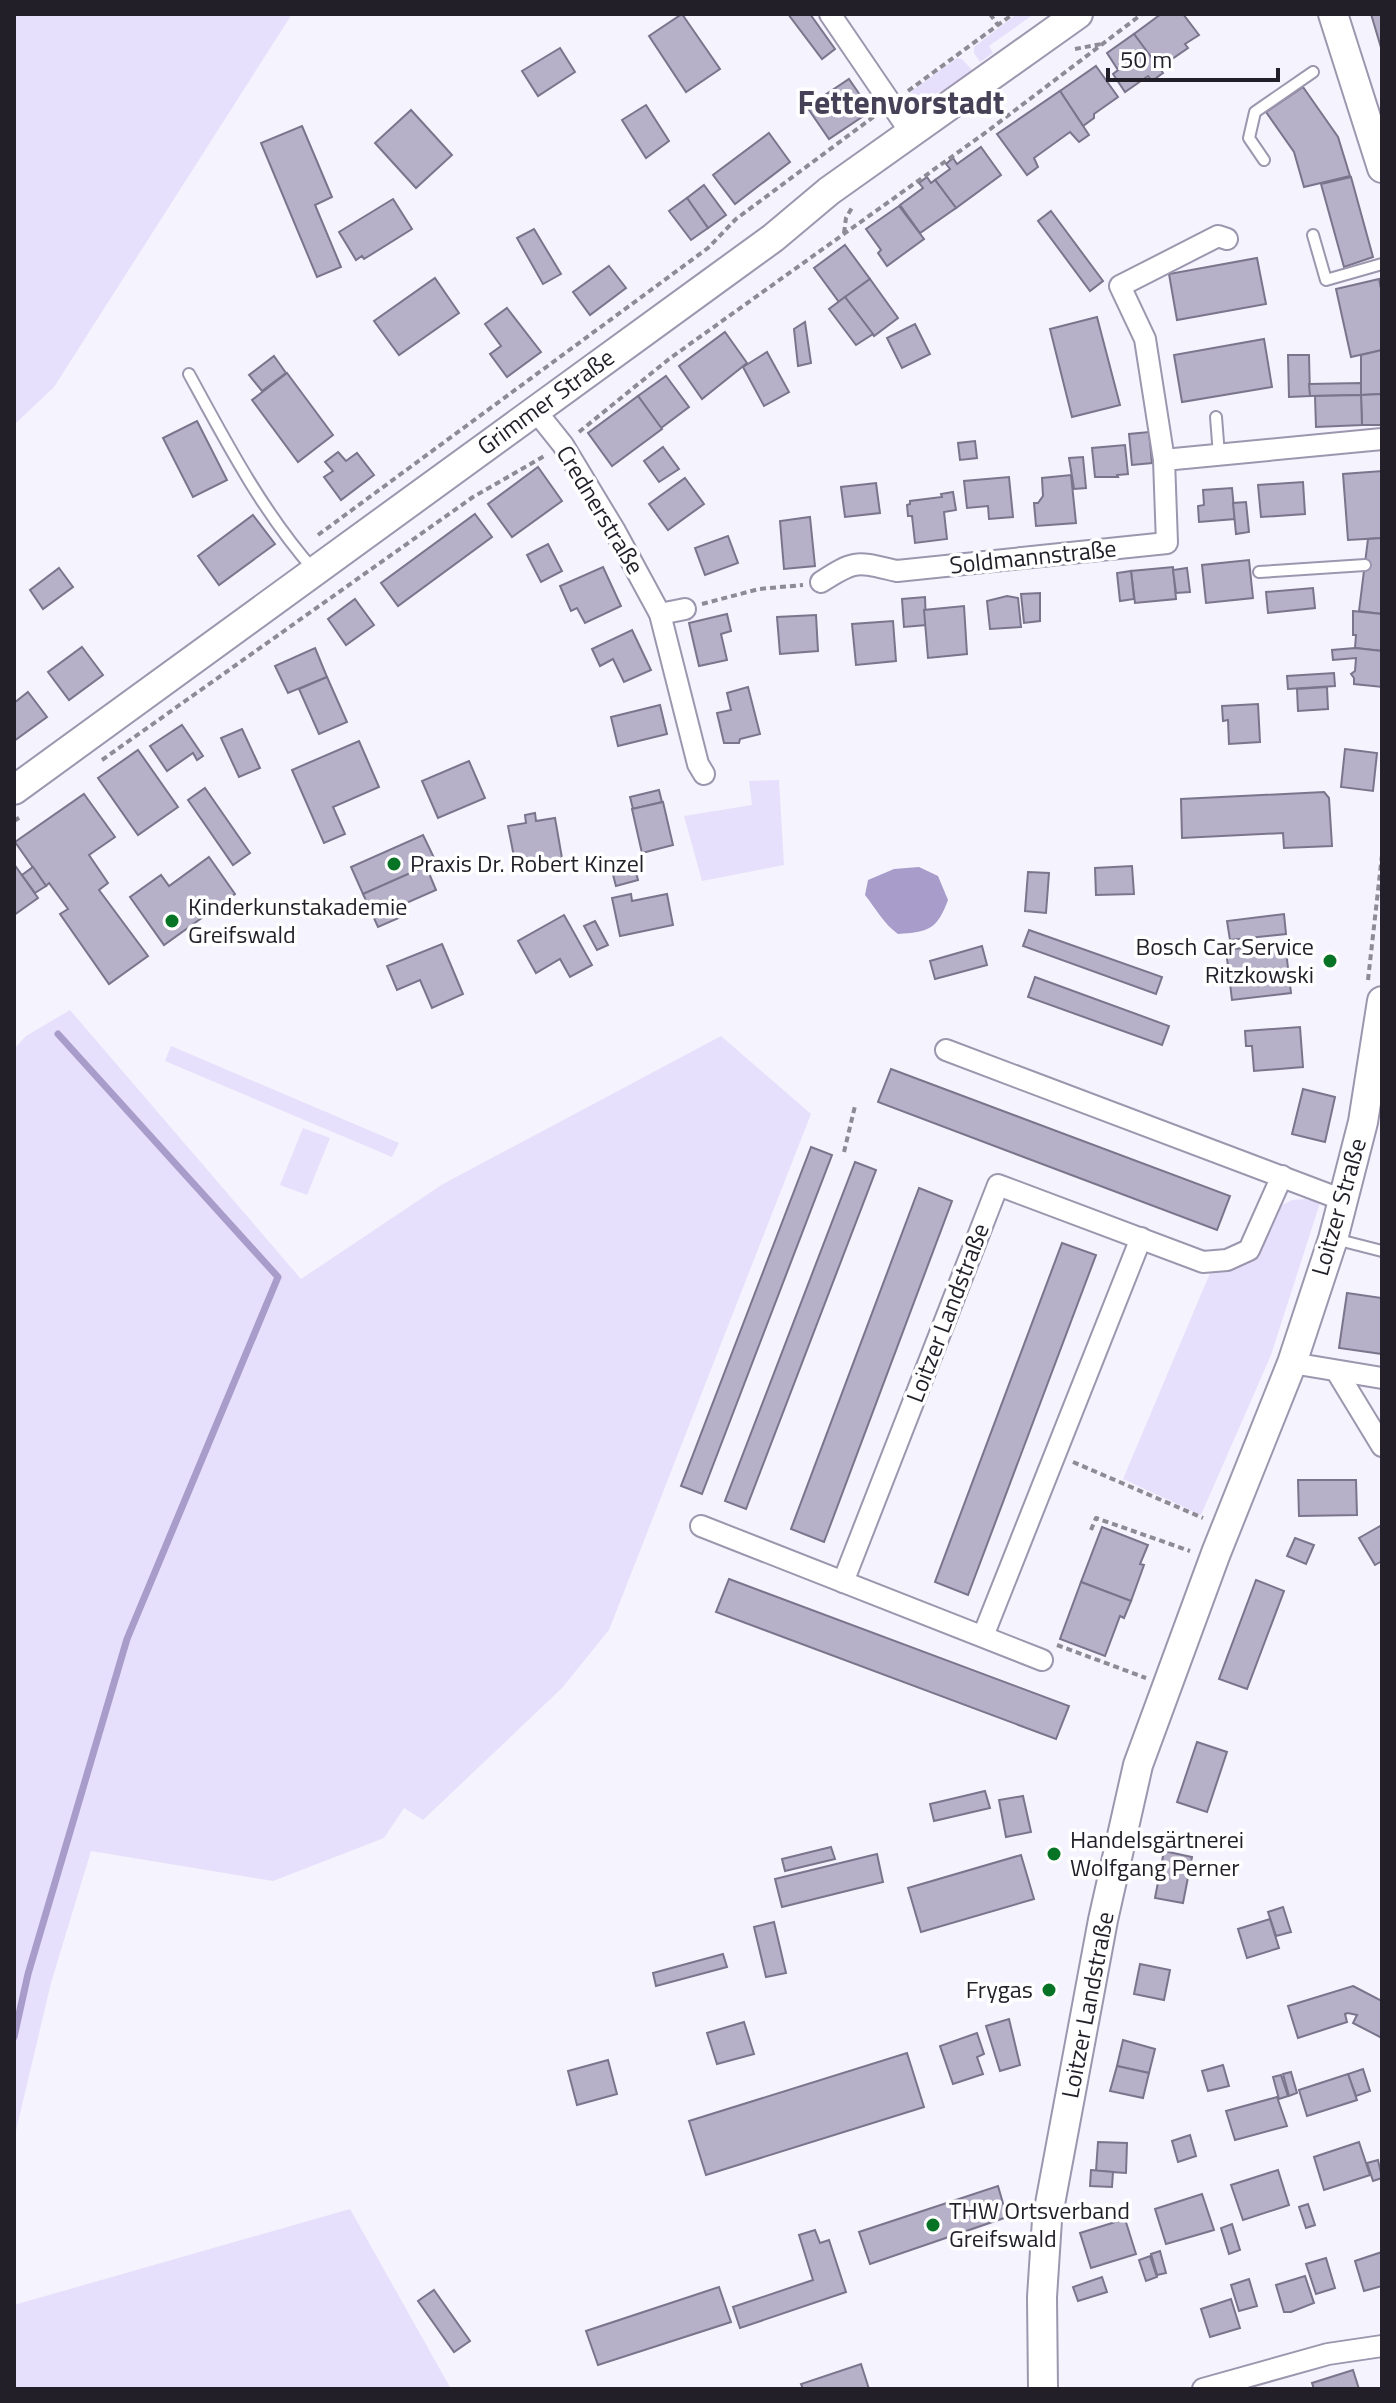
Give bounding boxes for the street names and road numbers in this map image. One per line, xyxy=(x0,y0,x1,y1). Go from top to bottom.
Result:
street label: Grimmer Straße xyxy=(469,339,621,463)
street label: Crednerstraße xyxy=(548,438,654,581)
street label: Soldmannstraße xyxy=(948,529,1118,583)
street label: Loitzer Straße xyxy=(1301,1134,1375,1280)
street label: Loitzer Landstraße xyxy=(896,1218,998,1407)
street label: Loitzer Landstraße xyxy=(1051,1909,1123,2101)

